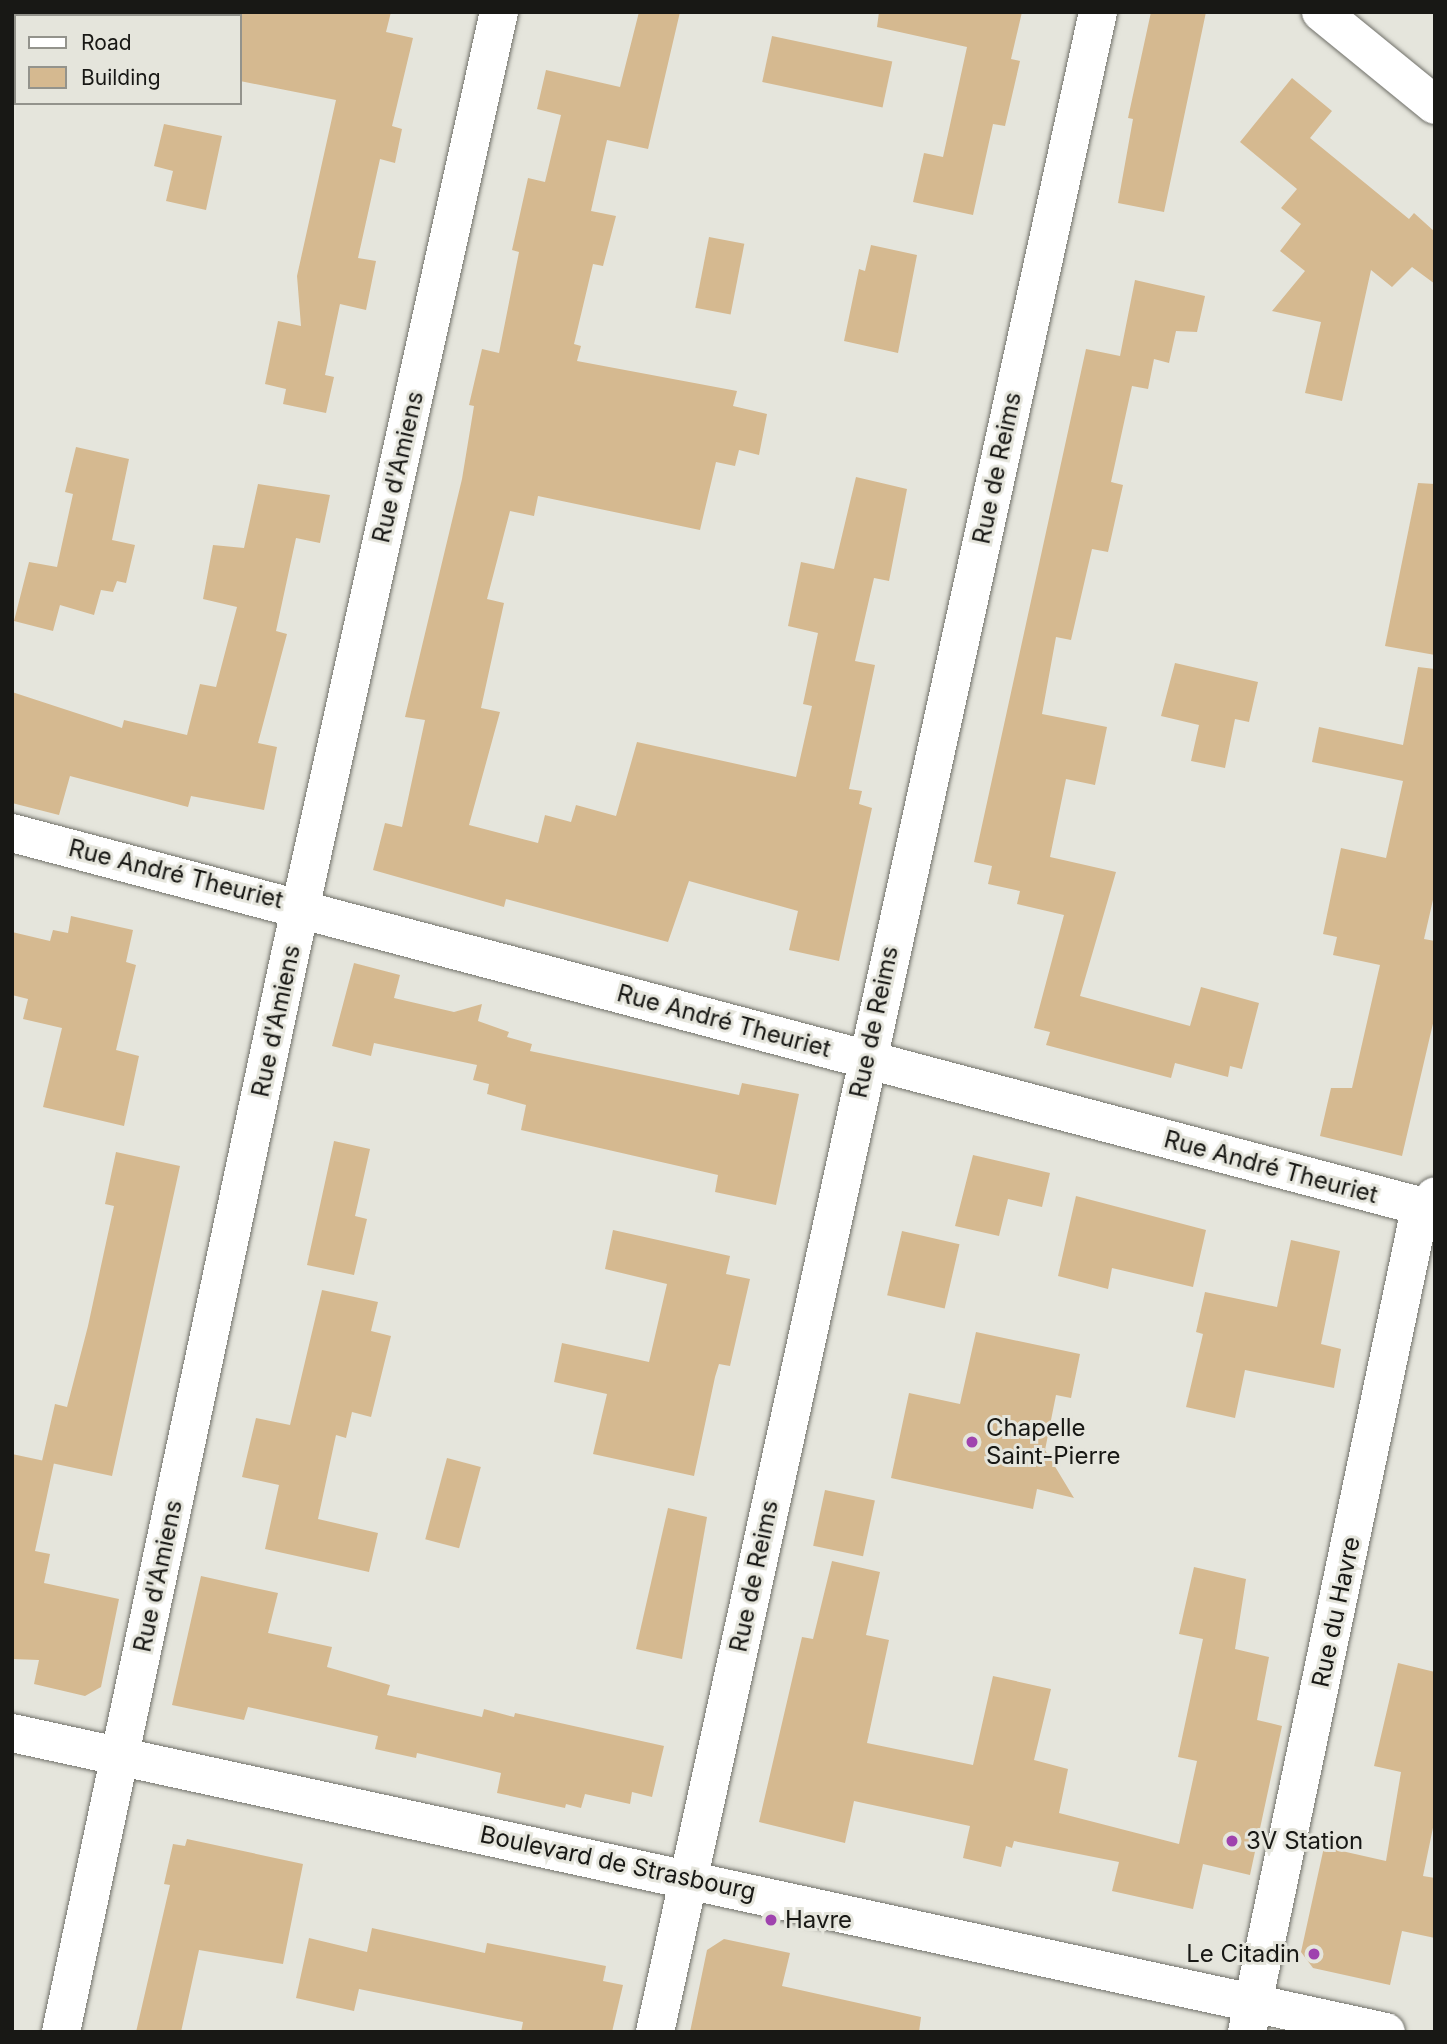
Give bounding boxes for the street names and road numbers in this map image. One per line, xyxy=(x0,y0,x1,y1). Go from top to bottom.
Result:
street label: Rue d'Amiens xyxy=(367,388,429,546)
street label: Rue de Reims xyxy=(967,389,1027,547)
street label: Rue André Theuriet xyxy=(66,833,286,915)
street label: Rue d'Amiens xyxy=(246,942,306,1100)
street label: Rue de Reims xyxy=(844,943,904,1101)
street label: Rue André Theuriet xyxy=(614,979,834,1063)
street label: Rue André Theuriet xyxy=(1161,1125,1381,1209)
street label: Rue d'Amiens xyxy=(128,1497,188,1655)
street label: Rue de Reims xyxy=(724,1497,784,1655)
street label: Rue du Havre xyxy=(1306,1534,1366,1690)
street label: Boulevard de Strasbourg xyxy=(478,1820,758,1906)

